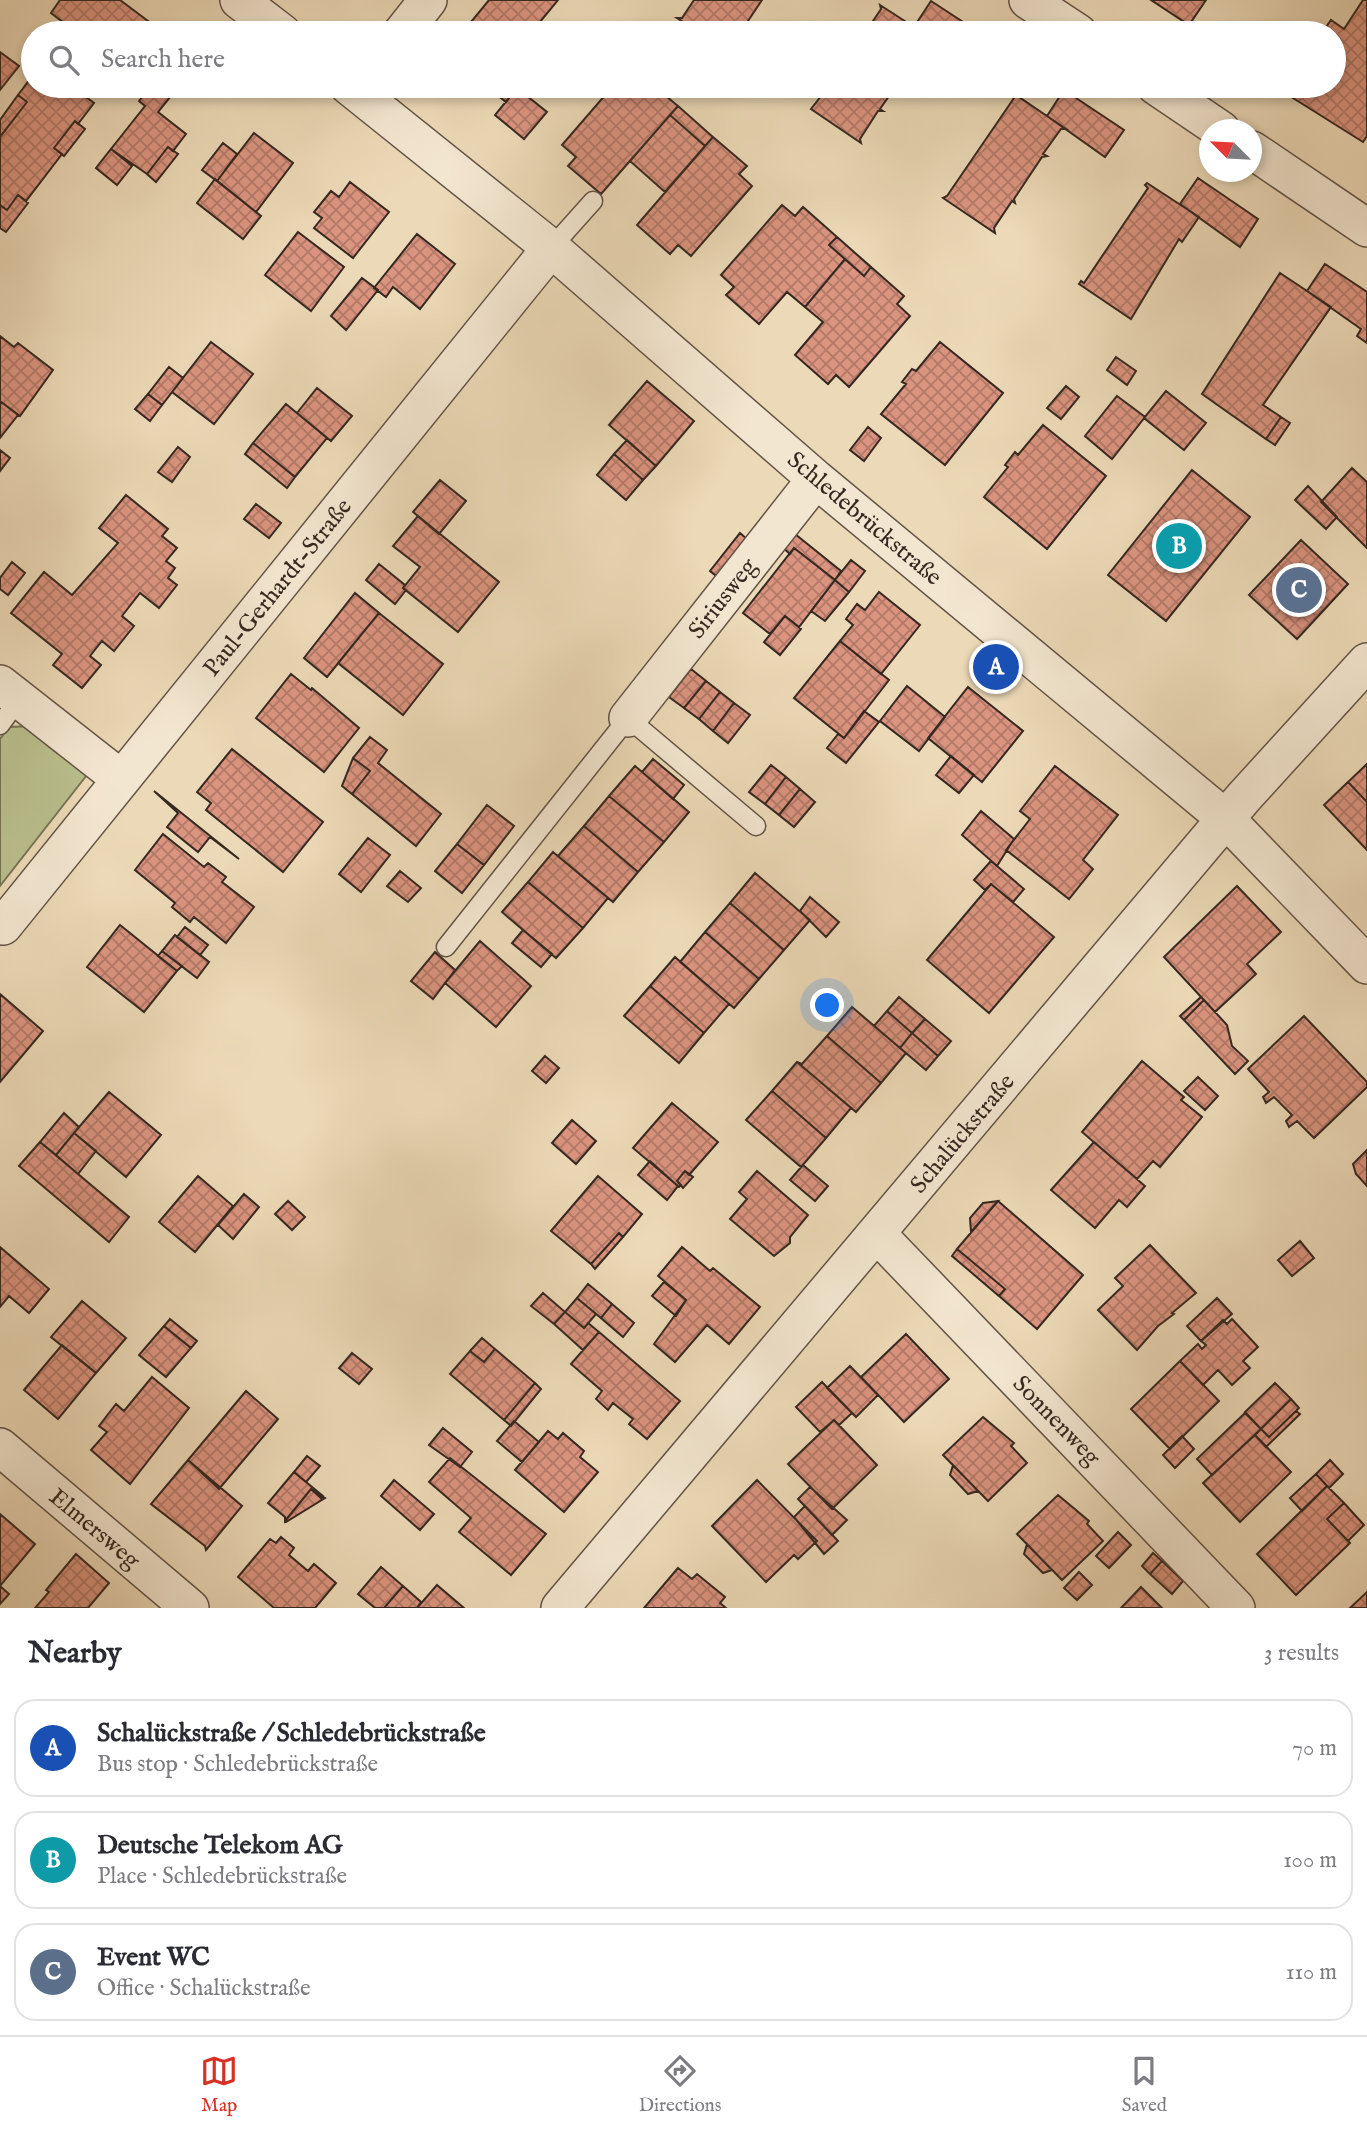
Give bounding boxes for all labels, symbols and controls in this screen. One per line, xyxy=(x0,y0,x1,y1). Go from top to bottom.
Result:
search box xyxy=(21,21,1346,98)
icon: search xyxy=(45,41,83,79)
text: Search here xyxy=(101,43,225,76)
north arrow xyxy=(1199,119,1262,182)
street label: Schledebrückstraße xyxy=(780,445,948,593)
street label: Paul-Gerhardt-Straße xyxy=(197,493,360,683)
pin: B xyxy=(1156,520,1202,572)
street label: Siriusweg xyxy=(682,551,765,646)
pin: C xyxy=(1276,564,1322,616)
pin: A xyxy=(973,641,1019,693)
your location xyxy=(810,988,844,1022)
street label: Schalückstraße xyxy=(904,1068,1022,1200)
street label: Sonnenweg xyxy=(1005,1369,1107,1474)
street label: Elmersweg xyxy=(42,1482,147,1577)
text: Nearby xyxy=(28,1635,121,1673)
text: 3 results xyxy=(1264,1639,1339,1668)
text: Schalückstraße / Schledebrückstraße xyxy=(97,1717,486,1750)
text: A xyxy=(45,1734,61,1763)
text: 70 m xyxy=(1292,1734,1337,1763)
text: Bus stop · Schledebrückstraße xyxy=(97,1750,378,1779)
text: Deutsche Telekom AG xyxy=(97,1829,343,1862)
text: B xyxy=(45,1846,61,1875)
text: 100 m xyxy=(1283,1846,1337,1875)
text: Place · Schledebrückstraße xyxy=(97,1862,347,1891)
text: Event WC xyxy=(97,1941,210,1974)
text: C xyxy=(45,1958,61,1987)
text: 110 m xyxy=(1286,1958,1337,1987)
text: Office · Schalückstraße xyxy=(97,1974,311,2003)
tab: Map xyxy=(200,2052,238,2118)
tab: Directions xyxy=(639,2052,721,2118)
tab: Saved xyxy=(1122,2052,1167,2118)

